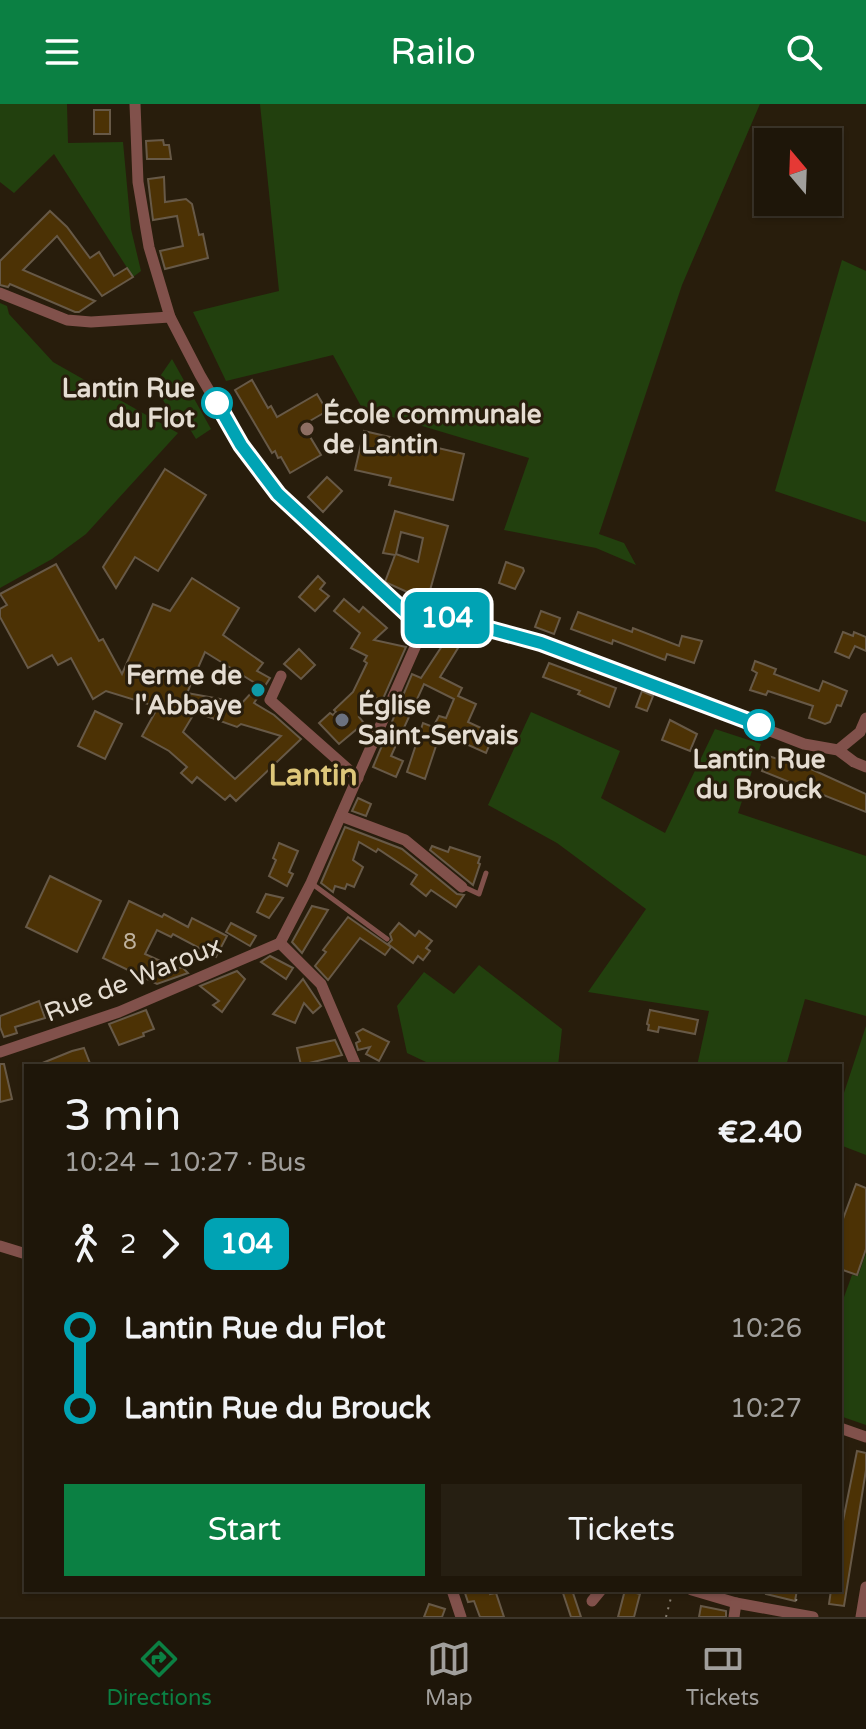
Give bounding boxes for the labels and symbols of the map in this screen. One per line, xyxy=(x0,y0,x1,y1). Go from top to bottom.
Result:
north arrow xyxy=(754,128,842,216)
place label: Lantin Rue du Flot xyxy=(62,373,195,434)
marker: Lantin Rue du Flot xyxy=(202,388,232,418)
place label: École communale de Lantin xyxy=(323,398,542,460)
marker: École communale de Lantin xyxy=(298,420,316,438)
line badge: 104 xyxy=(401,592,493,644)
place label: Ferme de l'Abbaye xyxy=(126,660,242,721)
marker: Ferme de l'Abbaye xyxy=(249,681,267,699)
place label: Église Saint-Servais xyxy=(358,689,519,751)
marker: Lantin Rue du Brouck xyxy=(744,710,774,740)
marker: Église Saint-Servais xyxy=(333,711,351,729)
place label: Lantin Rue du Brouck xyxy=(692,744,826,805)
district label: Lantin xyxy=(268,757,358,794)
street label: Rue de Waroux xyxy=(40,929,226,1029)
house number: 8 xyxy=(123,929,137,955)

